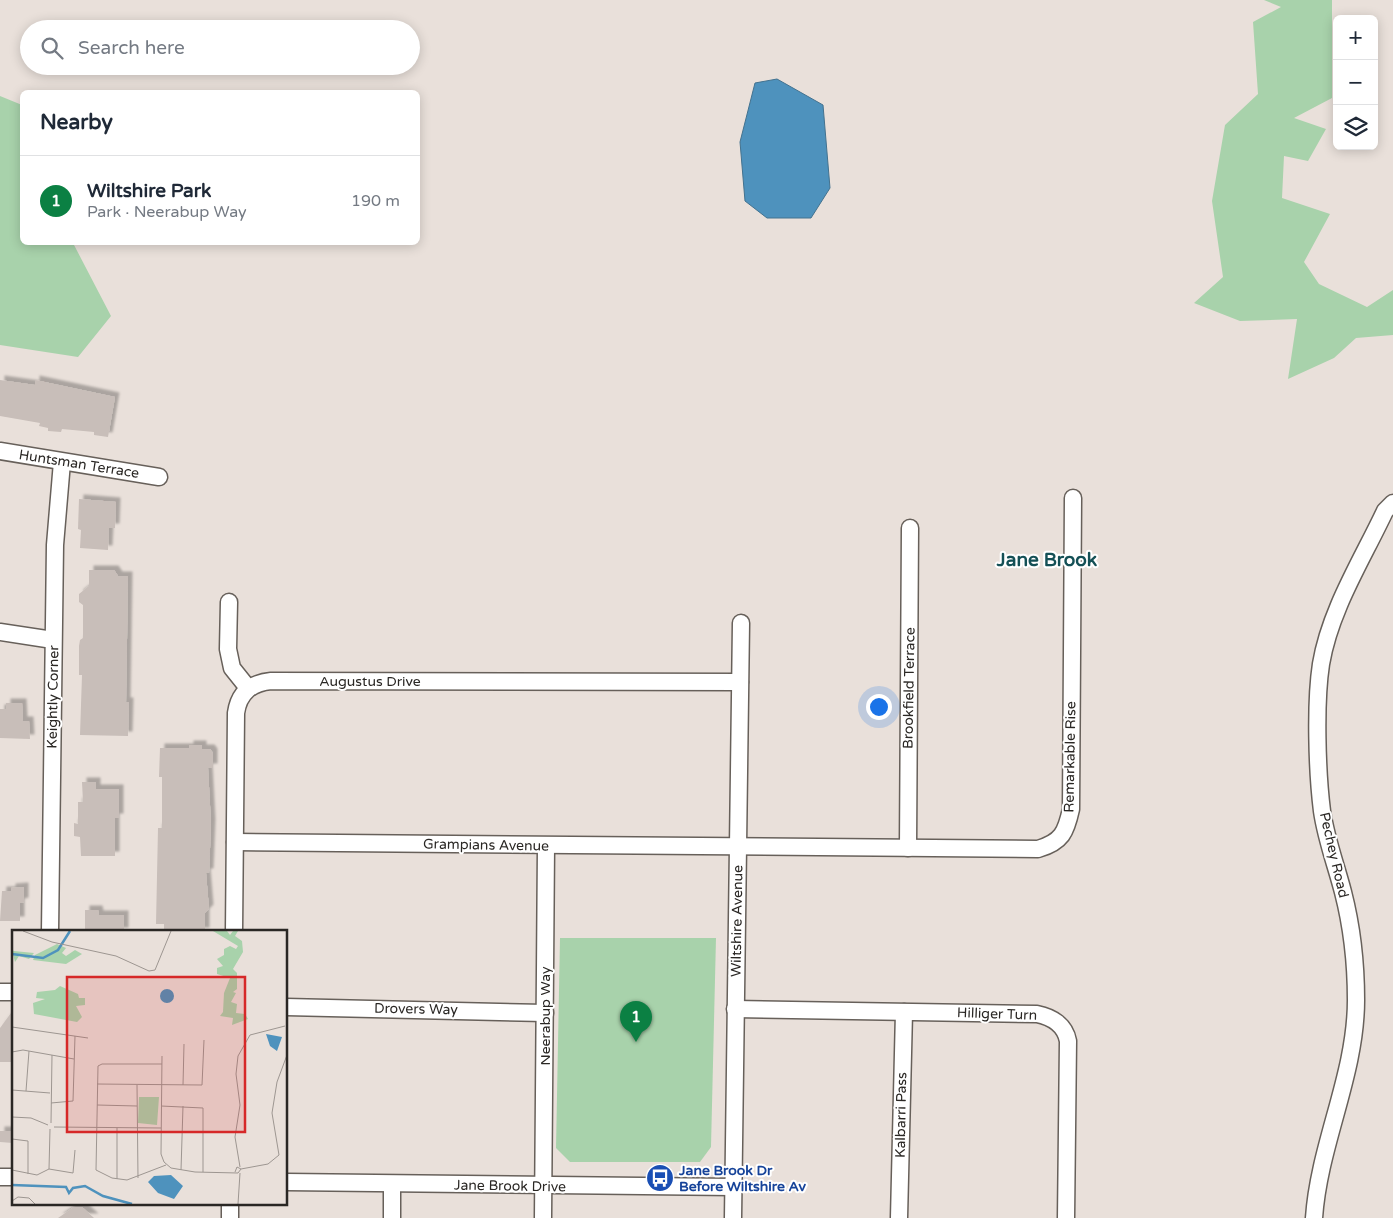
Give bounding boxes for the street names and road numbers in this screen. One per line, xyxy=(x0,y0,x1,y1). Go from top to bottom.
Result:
street label: Huntsman Terrace xyxy=(18,446,141,482)
street label: Brookfield Terrace xyxy=(899,627,919,749)
street label: Keightly Corner xyxy=(44,645,62,749)
street label: Augustus Drive xyxy=(319,673,421,690)
street label: Remarkable Rise xyxy=(1061,701,1079,813)
street label: Pechey Road xyxy=(1316,811,1352,899)
street label: Grampians Avenue xyxy=(423,835,549,855)
street label: Wiltshire Avenue xyxy=(728,865,746,977)
street label: Neerabup Way xyxy=(537,966,554,1065)
street label: Drovers Way xyxy=(374,1000,459,1018)
street label: Hilliger Turn xyxy=(957,1004,1037,1024)
street label: Kalbarri Pass xyxy=(892,1072,910,1158)
street label: Jane Brook Drive xyxy=(454,1177,566,1195)

